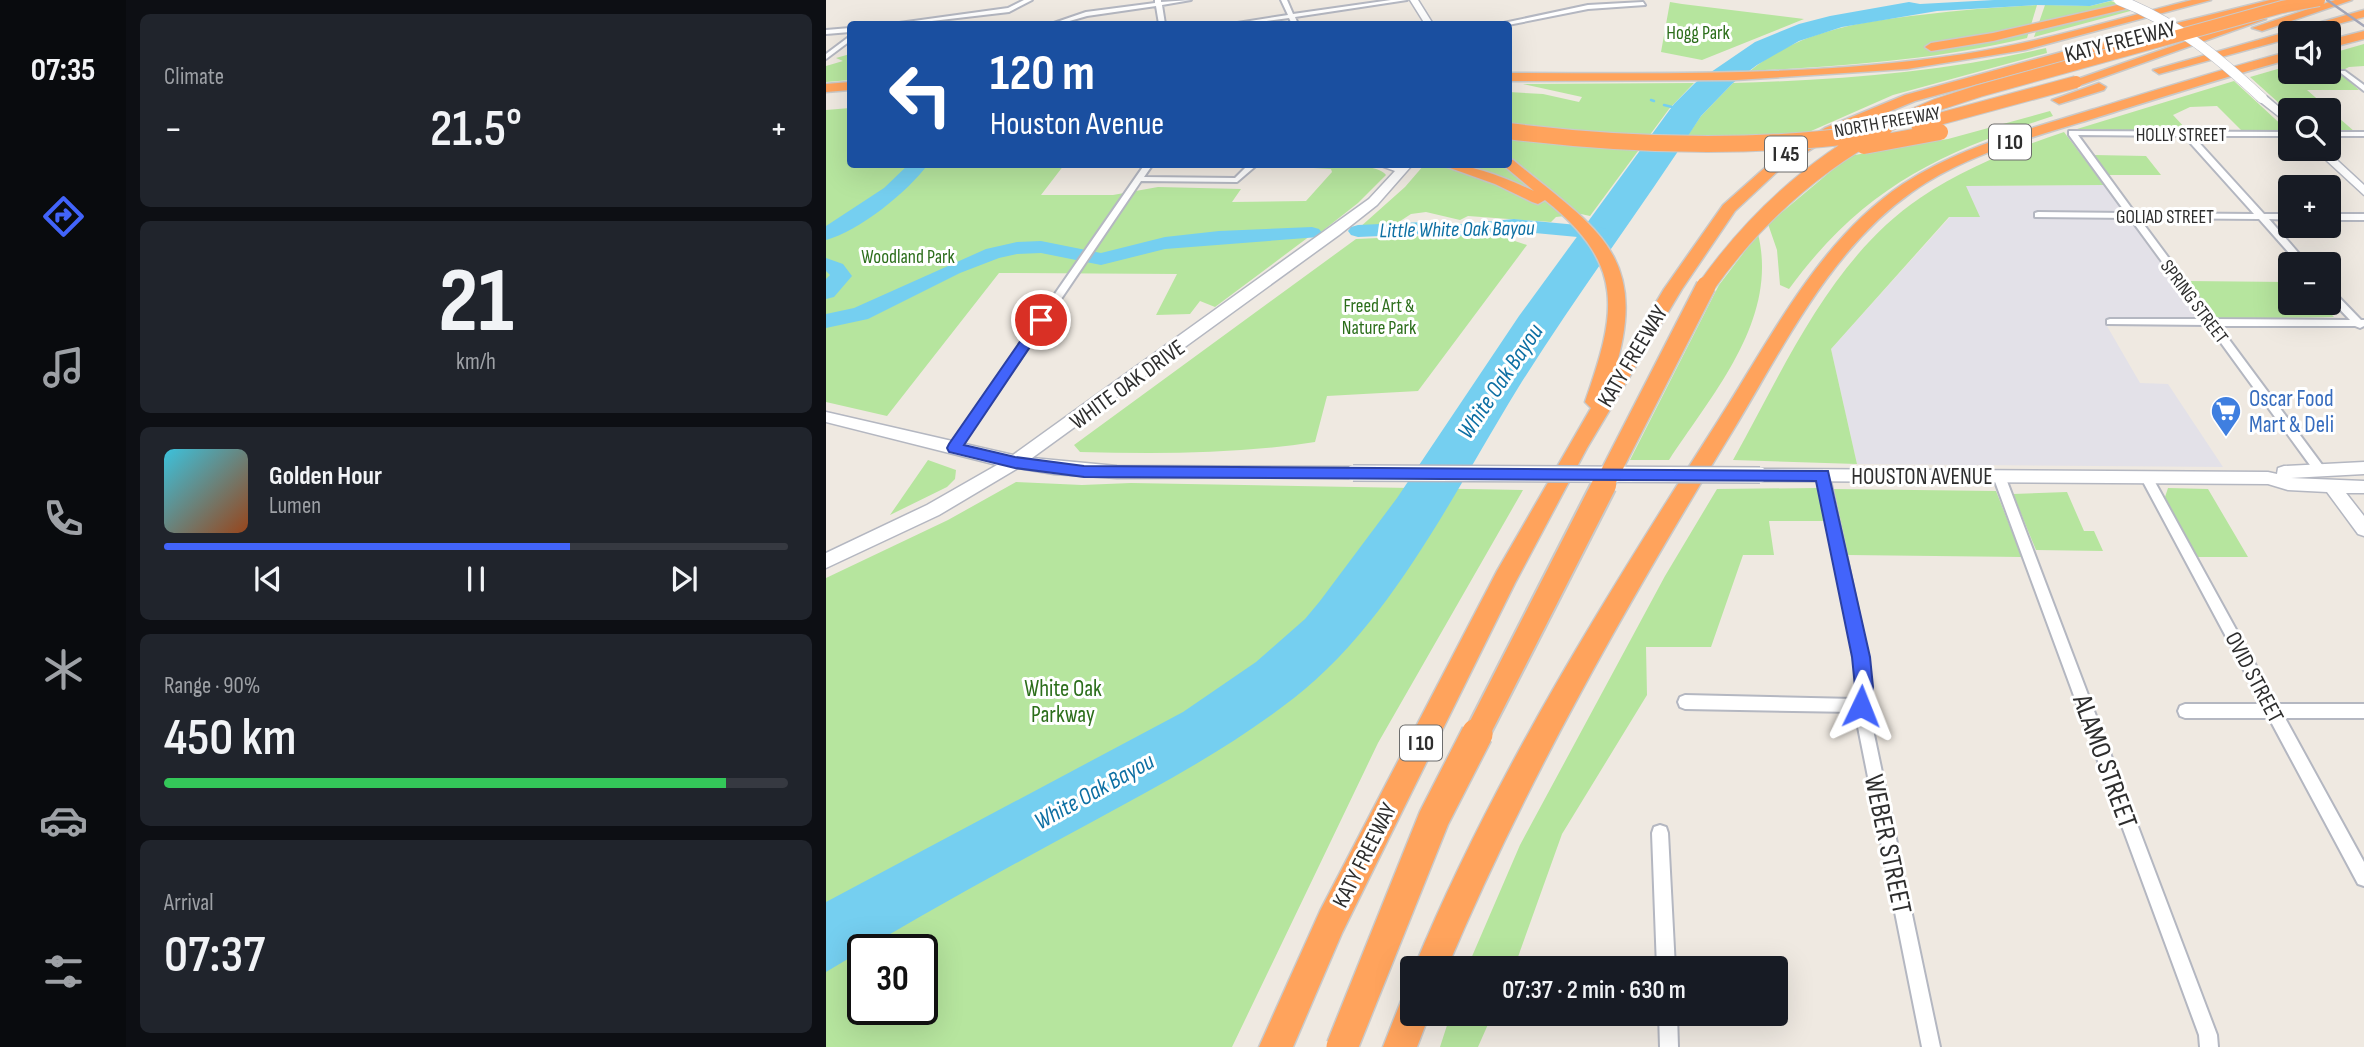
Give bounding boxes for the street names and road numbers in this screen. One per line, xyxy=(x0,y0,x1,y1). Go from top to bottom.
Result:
street label: KATY FREEWAY xyxy=(2062,15,2179,69)
street label: NORTH FREEWAY xyxy=(1833,102,1942,143)
road number: I 10 xyxy=(1989,124,2031,160)
street label: HOLLY STREET xyxy=(2136,124,2227,147)
road number: I 45 xyxy=(1765,136,1807,172)
street label: GOLIAD STREET xyxy=(2116,206,2214,229)
street label: SPRING STREET xyxy=(2155,256,2233,349)
street label: KATY FREEWAY xyxy=(1592,300,1674,412)
street label: WHITE OAK DRIVE xyxy=(1065,334,1191,436)
street label: HOUSTON AVENUE xyxy=(1851,463,1993,491)
street label: OVID STREET xyxy=(2218,627,2290,728)
street label: ALAMO STREET xyxy=(2065,689,2144,833)
road number: I 10 xyxy=(1400,726,1442,760)
street label: WEBER STREET xyxy=(1857,772,1918,917)
street label: KATY FREEWAY xyxy=(1327,798,1403,912)

